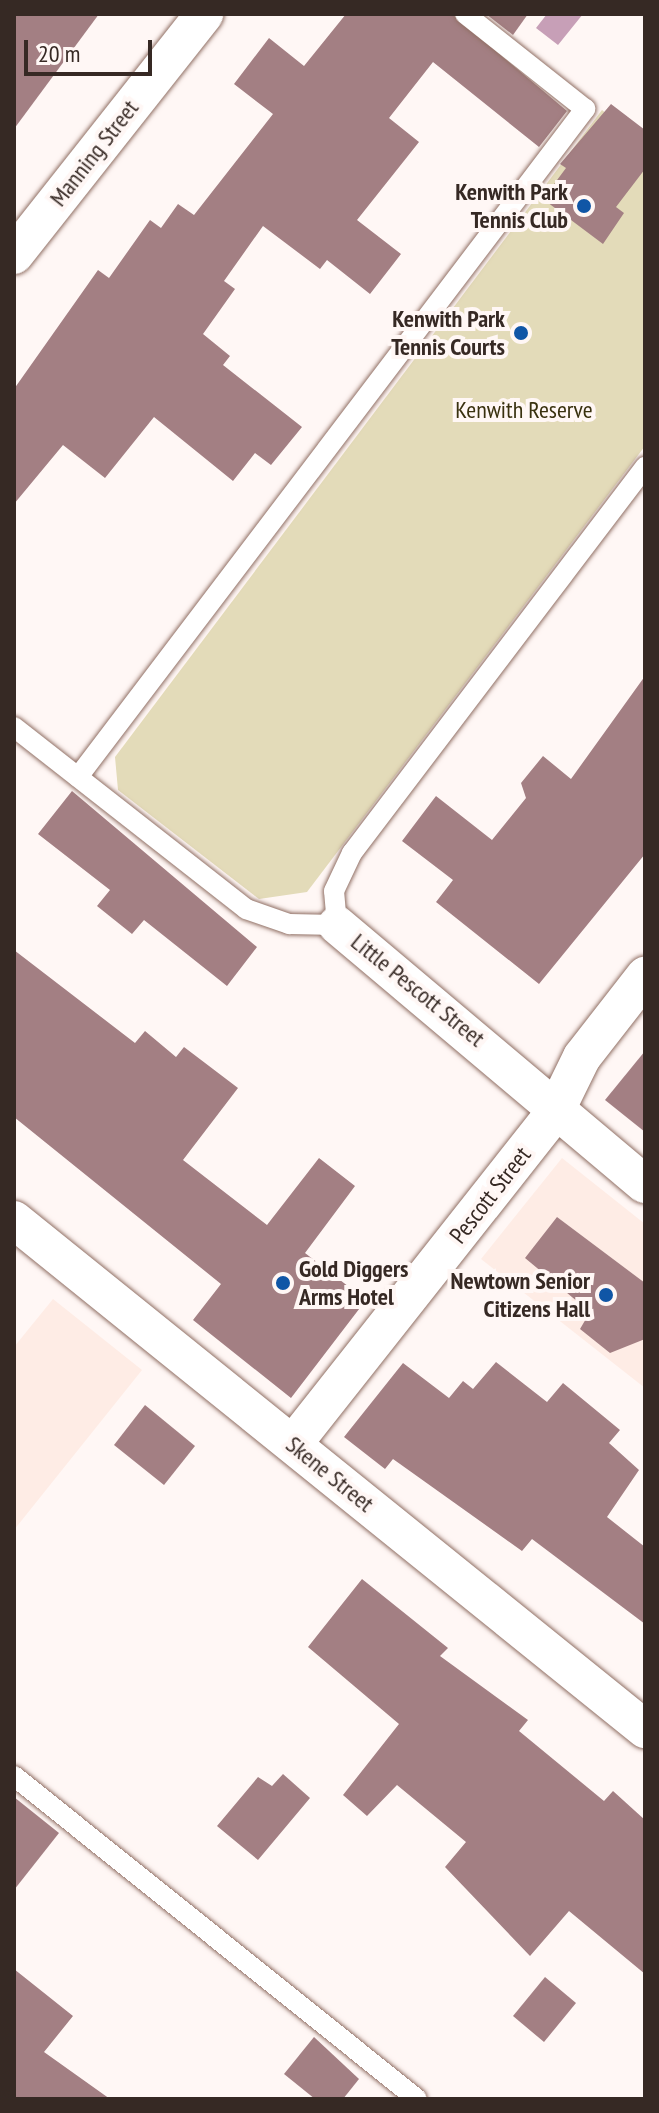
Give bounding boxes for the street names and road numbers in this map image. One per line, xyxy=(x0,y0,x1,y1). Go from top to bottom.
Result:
street label: Manning Street xyxy=(44,94,144,212)
street label: Little Pescott Street xyxy=(345,927,491,1053)
street label: Pescott Street xyxy=(443,1141,537,1249)
street label: Skene Street xyxy=(280,1430,380,1518)

